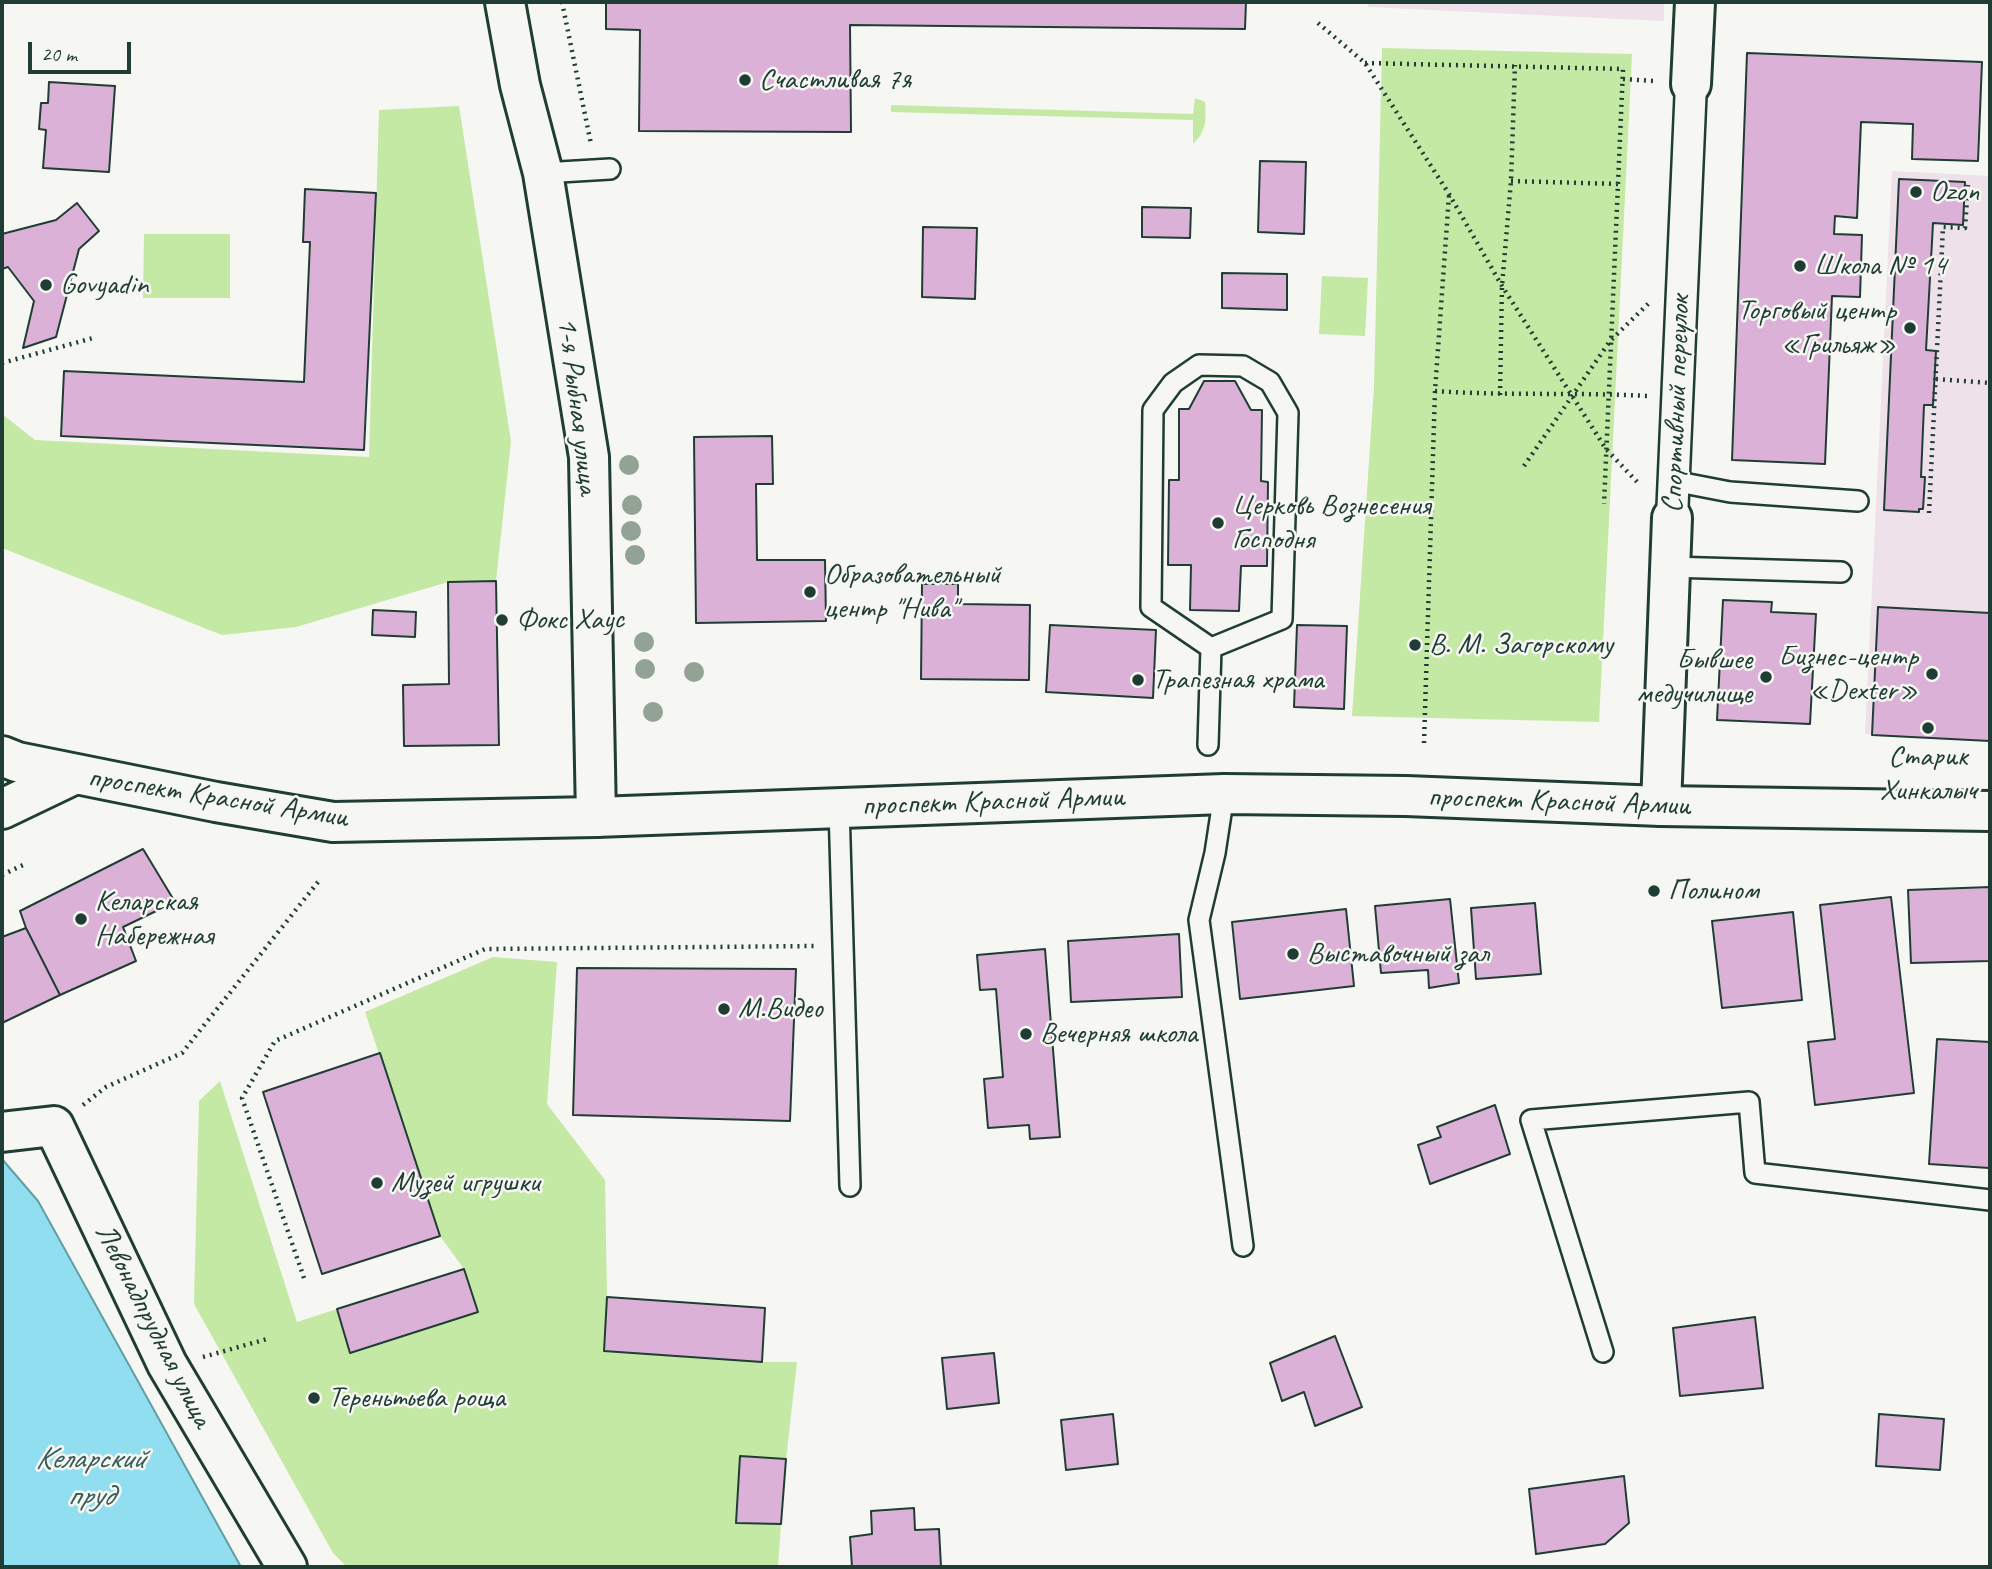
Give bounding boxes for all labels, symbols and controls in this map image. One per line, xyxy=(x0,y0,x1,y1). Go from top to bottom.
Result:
scale bar xyxy=(32,28,135,72)
text: 20 m xyxy=(41,41,77,67)
place label: Счастливая 7я xyxy=(759,62,911,98)
marker: Счастливая 7я xyxy=(737,72,753,88)
place label: Ozon xyxy=(1930,174,1979,210)
marker: Ozon xyxy=(1908,184,1924,200)
place label: Школа № 14 xyxy=(1814,248,1946,284)
marker: Школа № 14 xyxy=(1792,258,1808,274)
place label: Govyadin xyxy=(60,267,148,303)
marker: Govyadin xyxy=(38,277,54,293)
place label: Торговый центр «Грильяж» xyxy=(1738,293,1896,364)
street label: Спортивный переулок xyxy=(1655,294,1699,514)
street label: 1-я Рыбная улица xyxy=(548,315,606,497)
marker: Торговый центр «Грильяж» xyxy=(1902,320,1918,336)
place label: Церковь Вознесения Господня xyxy=(1232,488,1430,558)
marker: Церковь Вознесения Господня xyxy=(1210,515,1226,531)
place label: Образовательный центр "Нива" xyxy=(824,557,1001,628)
marker: Образовательный центр "Нива" xyxy=(802,584,818,600)
place label: Фокс Хаус xyxy=(516,602,624,638)
marker: Фокс Хаус xyxy=(494,612,510,628)
place label: В. М. Загорскому xyxy=(1429,627,1613,663)
marker: В. М. Загорскому xyxy=(1407,637,1423,653)
place label: Бизнес-центр «Dexter» xyxy=(1778,639,1918,710)
place label: Бывшее медучилище xyxy=(1636,642,1752,712)
place label: Трапезная храма xyxy=(1152,662,1324,698)
marker: Бизнес-центр «Dexter» xyxy=(1924,666,1940,682)
marker: Бывшее медучилище xyxy=(1758,669,1774,685)
marker: Трапезная храма xyxy=(1130,672,1146,688)
marker: Старик Хинкалыч xyxy=(1920,720,1936,736)
place label: Старик Хинкалыч xyxy=(1880,739,1976,810)
street label: проспект Красной Армии xyxy=(86,760,350,836)
street label: проспект Красной Армии xyxy=(861,779,1125,825)
street label: проспект Красной Армии xyxy=(1427,779,1691,825)
place label: Полином xyxy=(1668,873,1758,909)
marker: Полином xyxy=(1646,883,1662,899)
place label: Келарская Набережная xyxy=(95,884,213,954)
marker: Келарская Набережная xyxy=(73,911,89,927)
place label: Выставочный зал xyxy=(1307,936,1489,972)
marker: Выставочный зал xyxy=(1285,946,1301,962)
place label: М.Видео xyxy=(738,991,823,1027)
marker: М.Видео xyxy=(716,1001,732,1017)
place label: Вечерняя школа xyxy=(1040,1016,1197,1052)
marker: Вечерняя школа xyxy=(1018,1026,1034,1042)
place label: Музей игрушки xyxy=(391,1165,539,1201)
marker: Музей игрушки xyxy=(369,1175,385,1191)
street label: Левонадпрудная улица xyxy=(86,1218,220,1434)
place label: Тереньтьева роща xyxy=(328,1380,505,1416)
marker: Тереньтьева роща xyxy=(306,1390,322,1406)
water label: Келарский пруд xyxy=(35,1441,145,1516)

